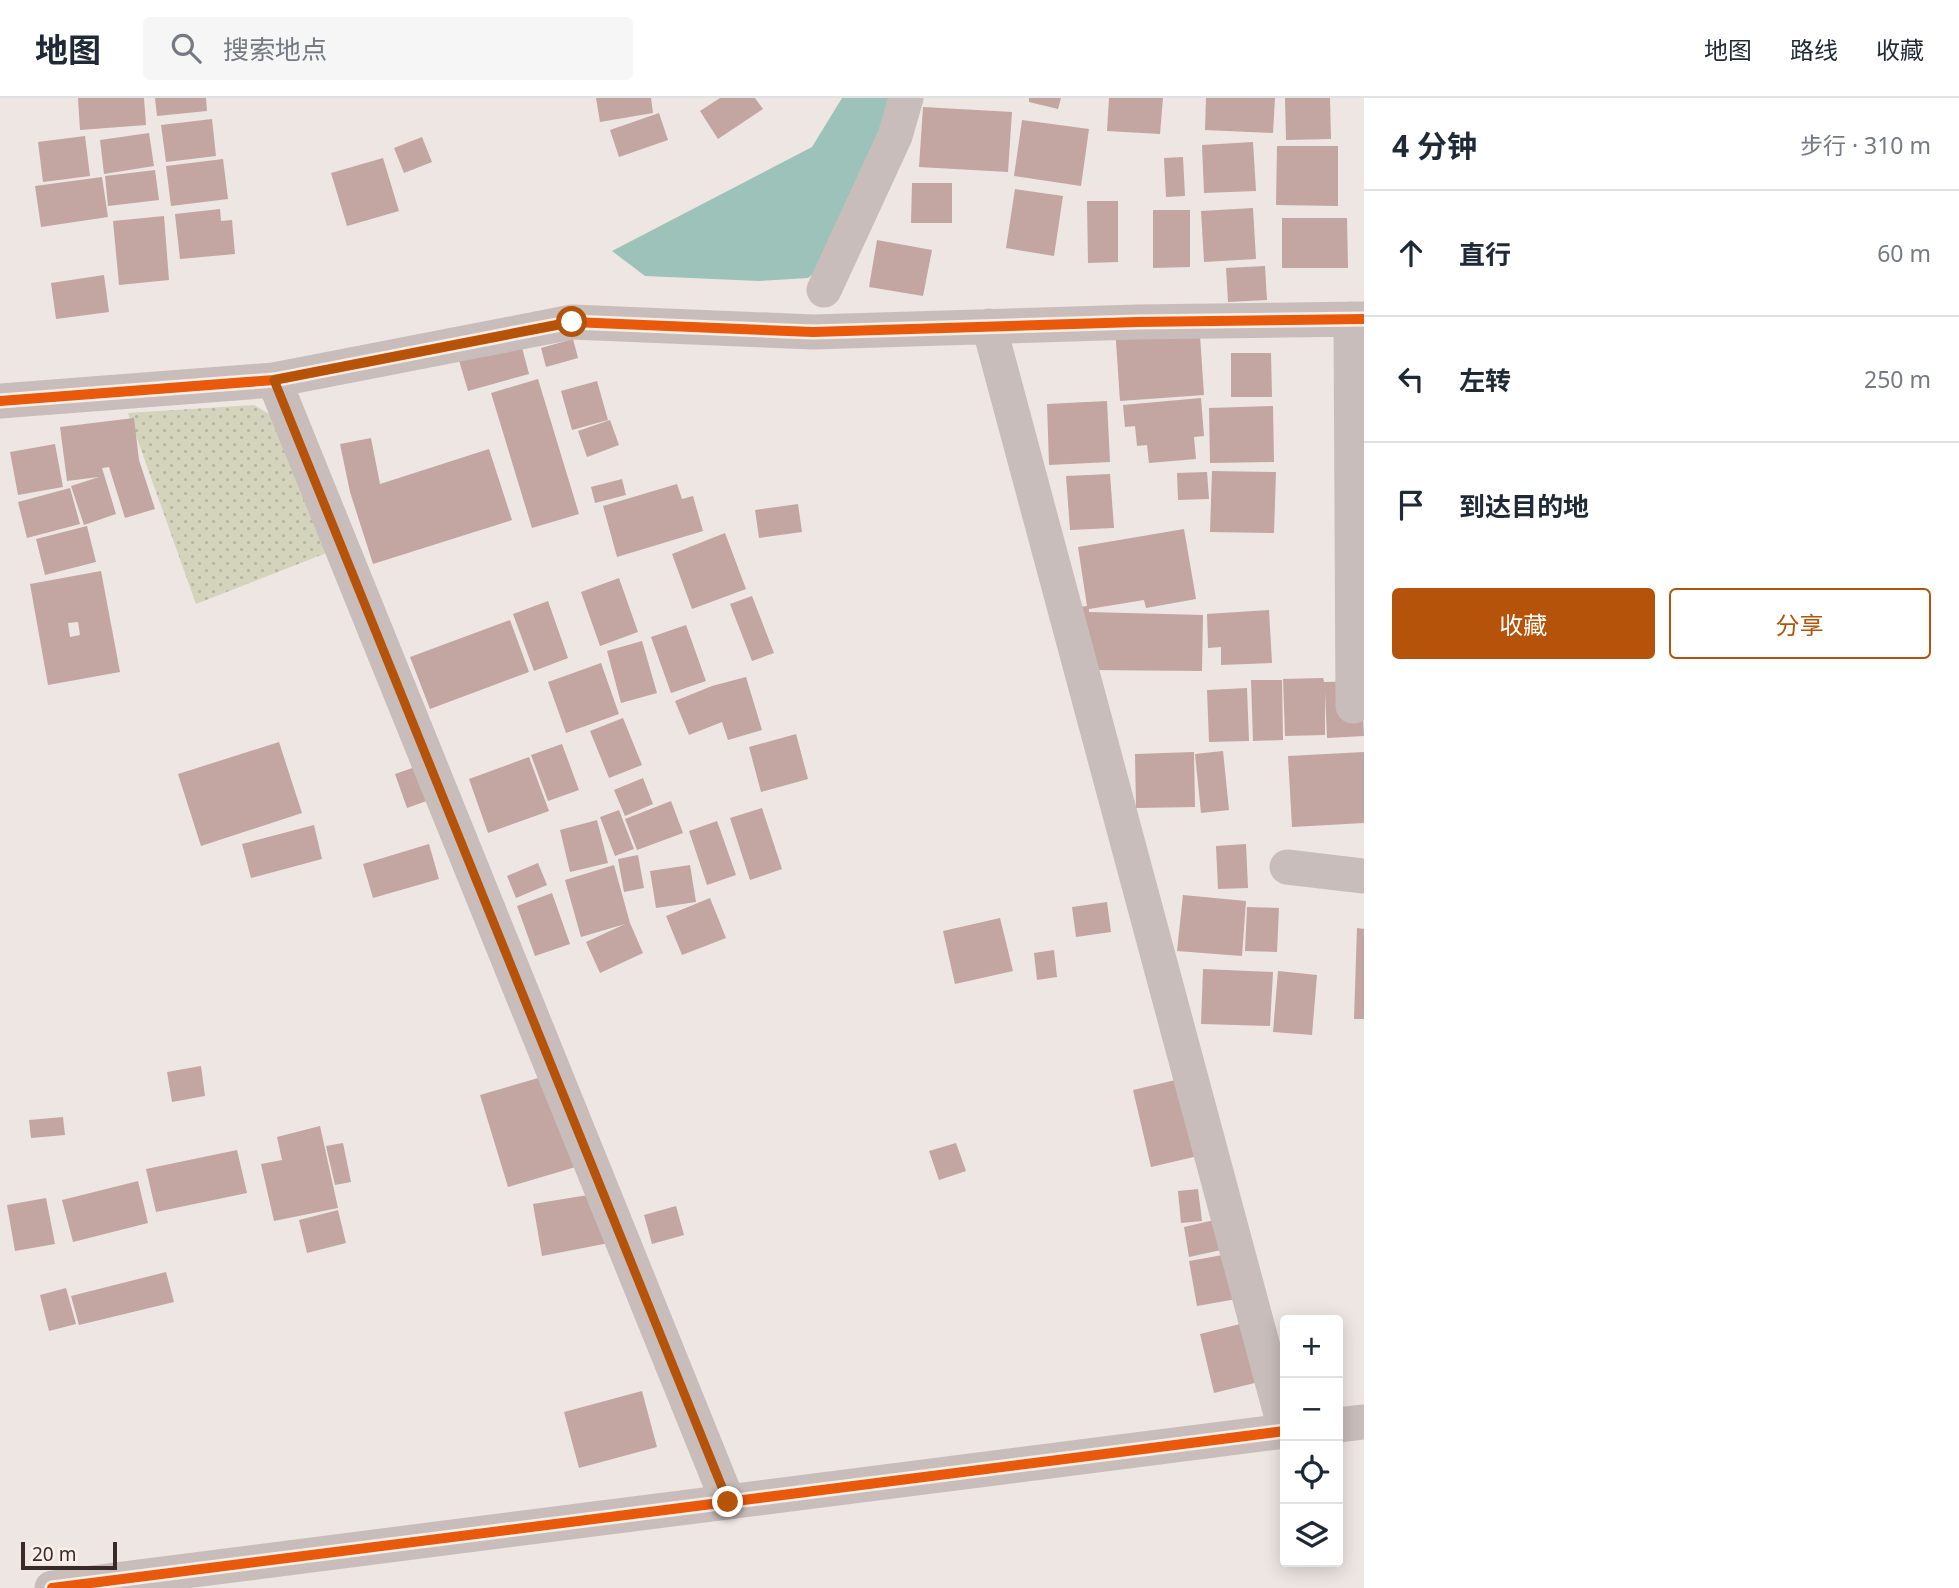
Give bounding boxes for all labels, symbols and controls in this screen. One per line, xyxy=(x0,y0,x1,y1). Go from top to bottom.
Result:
search box xyxy=(143,17,633,80)
text: 地图 xyxy=(35,27,101,72)
icon: search xyxy=(167,29,205,67)
text: 搜索地点 xyxy=(223,31,327,67)
text: 地图 xyxy=(1704,33,1752,66)
text: 路线 xyxy=(1790,33,1838,66)
text: 收藏 xyxy=(1876,33,1924,66)
text: 4 分钟 xyxy=(1392,125,1477,166)
text: 步行 · 310 m xyxy=(1800,129,1931,161)
icon: ahead xyxy=(1392,234,1430,272)
text: 直行 xyxy=(1459,236,1511,272)
text: 60 m xyxy=(1877,237,1931,269)
route start xyxy=(556,306,587,337)
icon: left xyxy=(1392,360,1430,398)
text: 左转 xyxy=(1459,362,1511,398)
text: 250 m xyxy=(1864,363,1931,395)
icon: arrive xyxy=(1392,486,1430,524)
text: 到达目的地 xyxy=(1459,488,1589,524)
button: 收藏 xyxy=(1392,588,1655,659)
button: 分享 xyxy=(1669,588,1931,659)
map controls xyxy=(1280,1315,1343,1567)
button: + xyxy=(1280,1315,1343,1378)
button: − xyxy=(1280,1378,1343,1441)
button: locate xyxy=(1280,1441,1343,1504)
route end xyxy=(712,1486,743,1517)
button: layers xyxy=(1280,1504,1343,1567)
scale bar xyxy=(21,1539,117,1571)
text: 20 m xyxy=(32,1541,76,1567)

